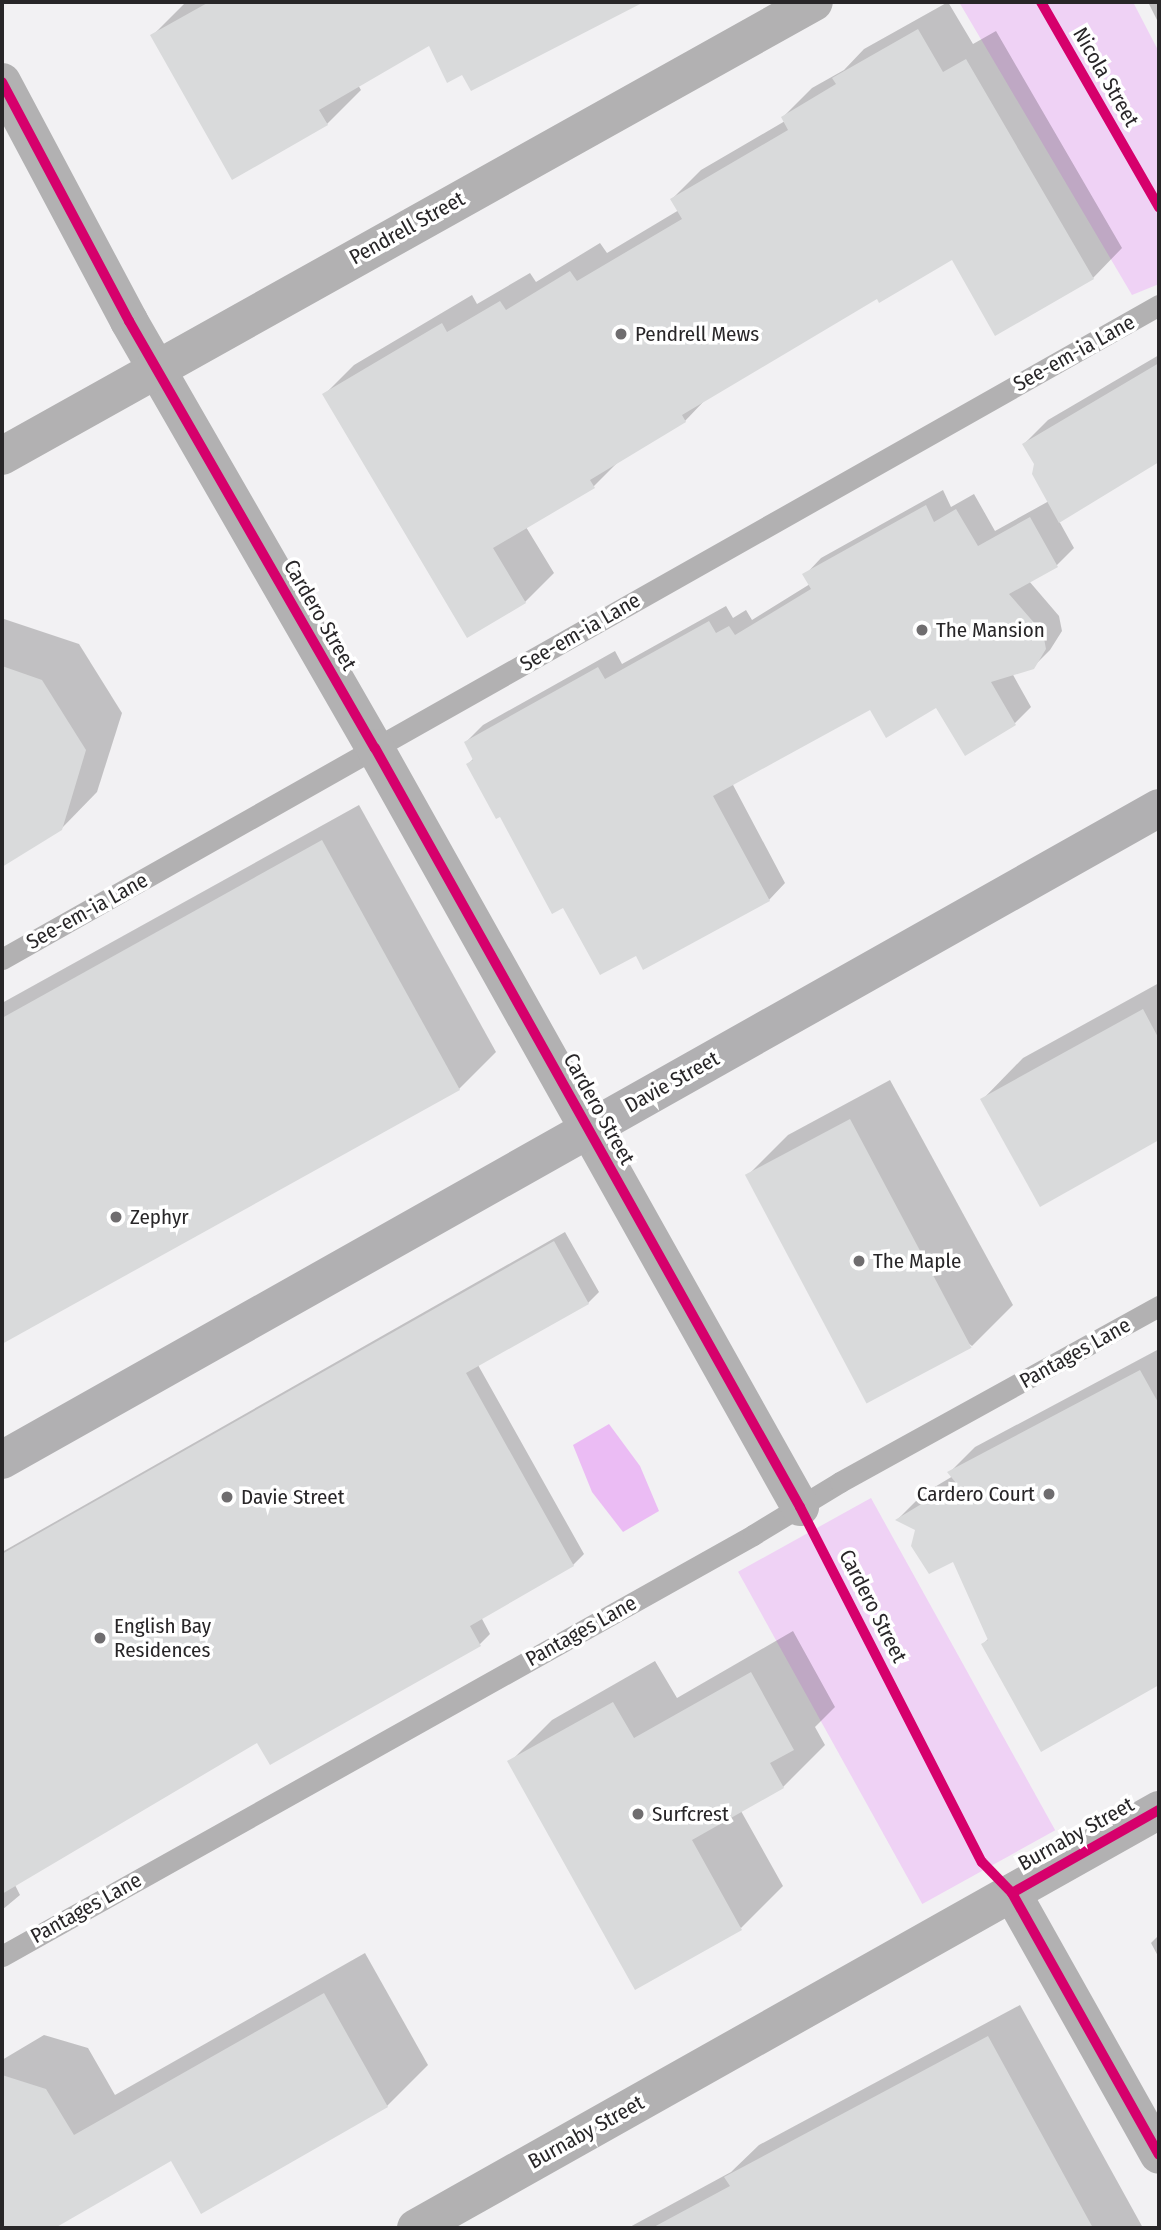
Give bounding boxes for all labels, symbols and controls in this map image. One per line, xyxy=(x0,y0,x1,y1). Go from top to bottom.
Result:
street label: Nicola Street xyxy=(1068,23,1144,131)
street label: Pendrell Street xyxy=(345,186,469,270)
street label: See-em-ia Lane xyxy=(1009,309,1139,397)
place label: Pendrell Mews xyxy=(635,321,759,347)
marker: Pendrell Mews xyxy=(613,326,629,342)
street label: Cardero Street xyxy=(278,555,362,675)
street label: See-em-ia Lane xyxy=(515,587,645,677)
place label: The Mansion xyxy=(936,617,1045,643)
marker: The Mansion xyxy=(914,622,930,638)
street label: See-em-ia Lane xyxy=(22,867,152,955)
street label: Davie Street xyxy=(621,1046,723,1118)
street label: Cardero Street xyxy=(558,1049,640,1169)
place label: Zephyr xyxy=(130,1204,189,1230)
marker: Zephyr xyxy=(108,1209,124,1225)
place label: The Maple xyxy=(873,1248,961,1274)
marker: The Maple xyxy=(851,1253,867,1269)
street label: Pantages Lane xyxy=(1015,1312,1135,1394)
place label: Cardero Court xyxy=(917,1481,1035,1507)
place label: Davie Street xyxy=(241,1484,345,1510)
marker: Cardero Court xyxy=(1041,1486,1057,1502)
marker: Davie Street xyxy=(219,1489,235,1505)
street label: Cardero Street xyxy=(834,1545,912,1667)
street label: Pantages Lane xyxy=(521,1590,641,1672)
place label: English Bay Residences xyxy=(114,1613,211,1663)
marker: English Bay Residences xyxy=(92,1630,108,1646)
street label: Burnaby Street xyxy=(1014,1792,1138,1876)
place label: Surfcrest xyxy=(652,1801,729,1827)
marker: Surfcrest xyxy=(630,1806,646,1822)
street label: Pantages Lane xyxy=(26,1867,146,1949)
street label: Burnaby Street xyxy=(524,2090,648,2174)

